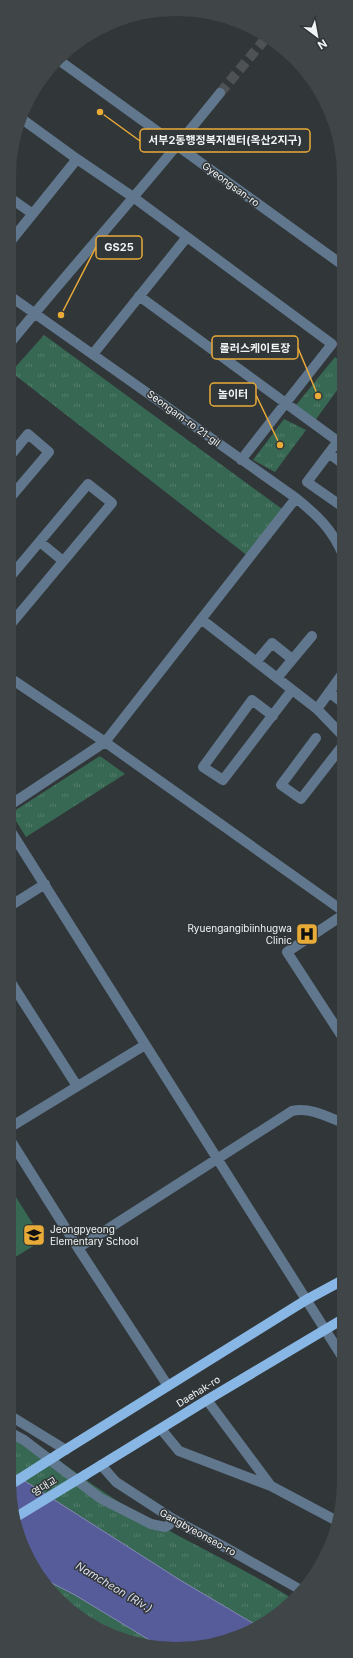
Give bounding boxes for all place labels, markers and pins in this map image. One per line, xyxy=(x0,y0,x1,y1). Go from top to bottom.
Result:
callout: 서부2동행정복지센터(옥산2지구) xyxy=(140,129,310,152)
callout: GS25 xyxy=(96,236,142,259)
callout: 롤러스케이트장 xyxy=(212,336,298,359)
callout: 놀이터 xyxy=(210,383,256,406)
hospital icon: Ryuengangibiinhugwa Clinic xyxy=(294,921,320,947)
place label: Ryuengangibiinhugwa Clinic xyxy=(187,922,292,946)
school or university icon: Jeongpyeong Elementary School xyxy=(21,1222,47,1248)
place label: Jeongpyeong Elementary School xyxy=(50,1223,139,1247)

